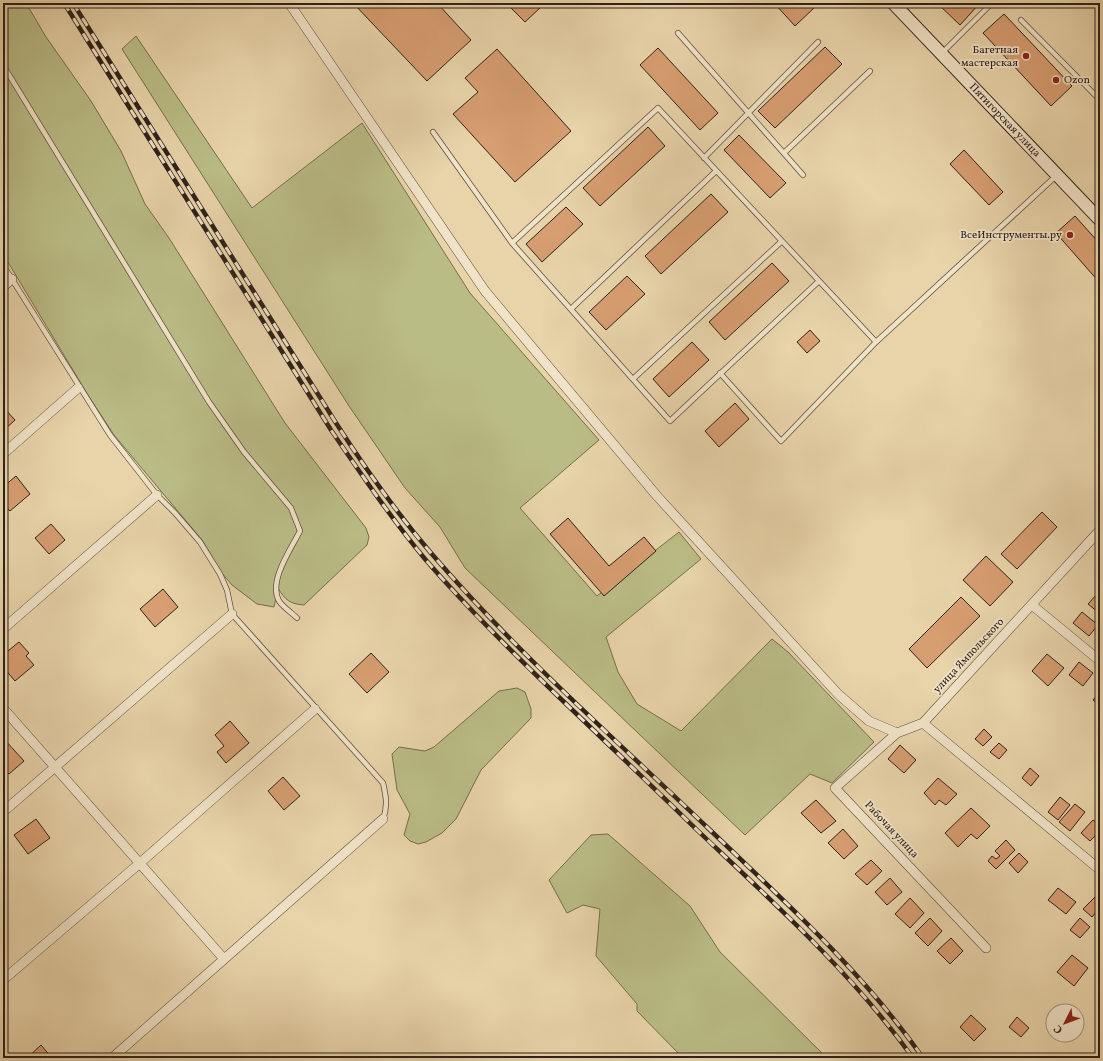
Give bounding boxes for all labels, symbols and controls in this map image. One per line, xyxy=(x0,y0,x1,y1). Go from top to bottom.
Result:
place label: Багетная мастерская xyxy=(961,43,1018,71)
marker: Багетная мастерская xyxy=(1021,51,1031,61)
place label: Ozon xyxy=(1064,73,1090,88)
marker: Ozon xyxy=(1051,75,1061,85)
street label: Пятигорская улица xyxy=(966,80,1044,161)
place label: ВсеИнструменты.ру xyxy=(960,228,1062,243)
marker: ВсеИнструменты.ру xyxy=(1065,230,1075,240)
street label: улица Ямпольского xyxy=(930,615,1008,697)
street label: Рабочая улица xyxy=(861,798,922,862)
north arrow xyxy=(1045,1003,1085,1043)
text: С xyxy=(1051,1021,1067,1036)

